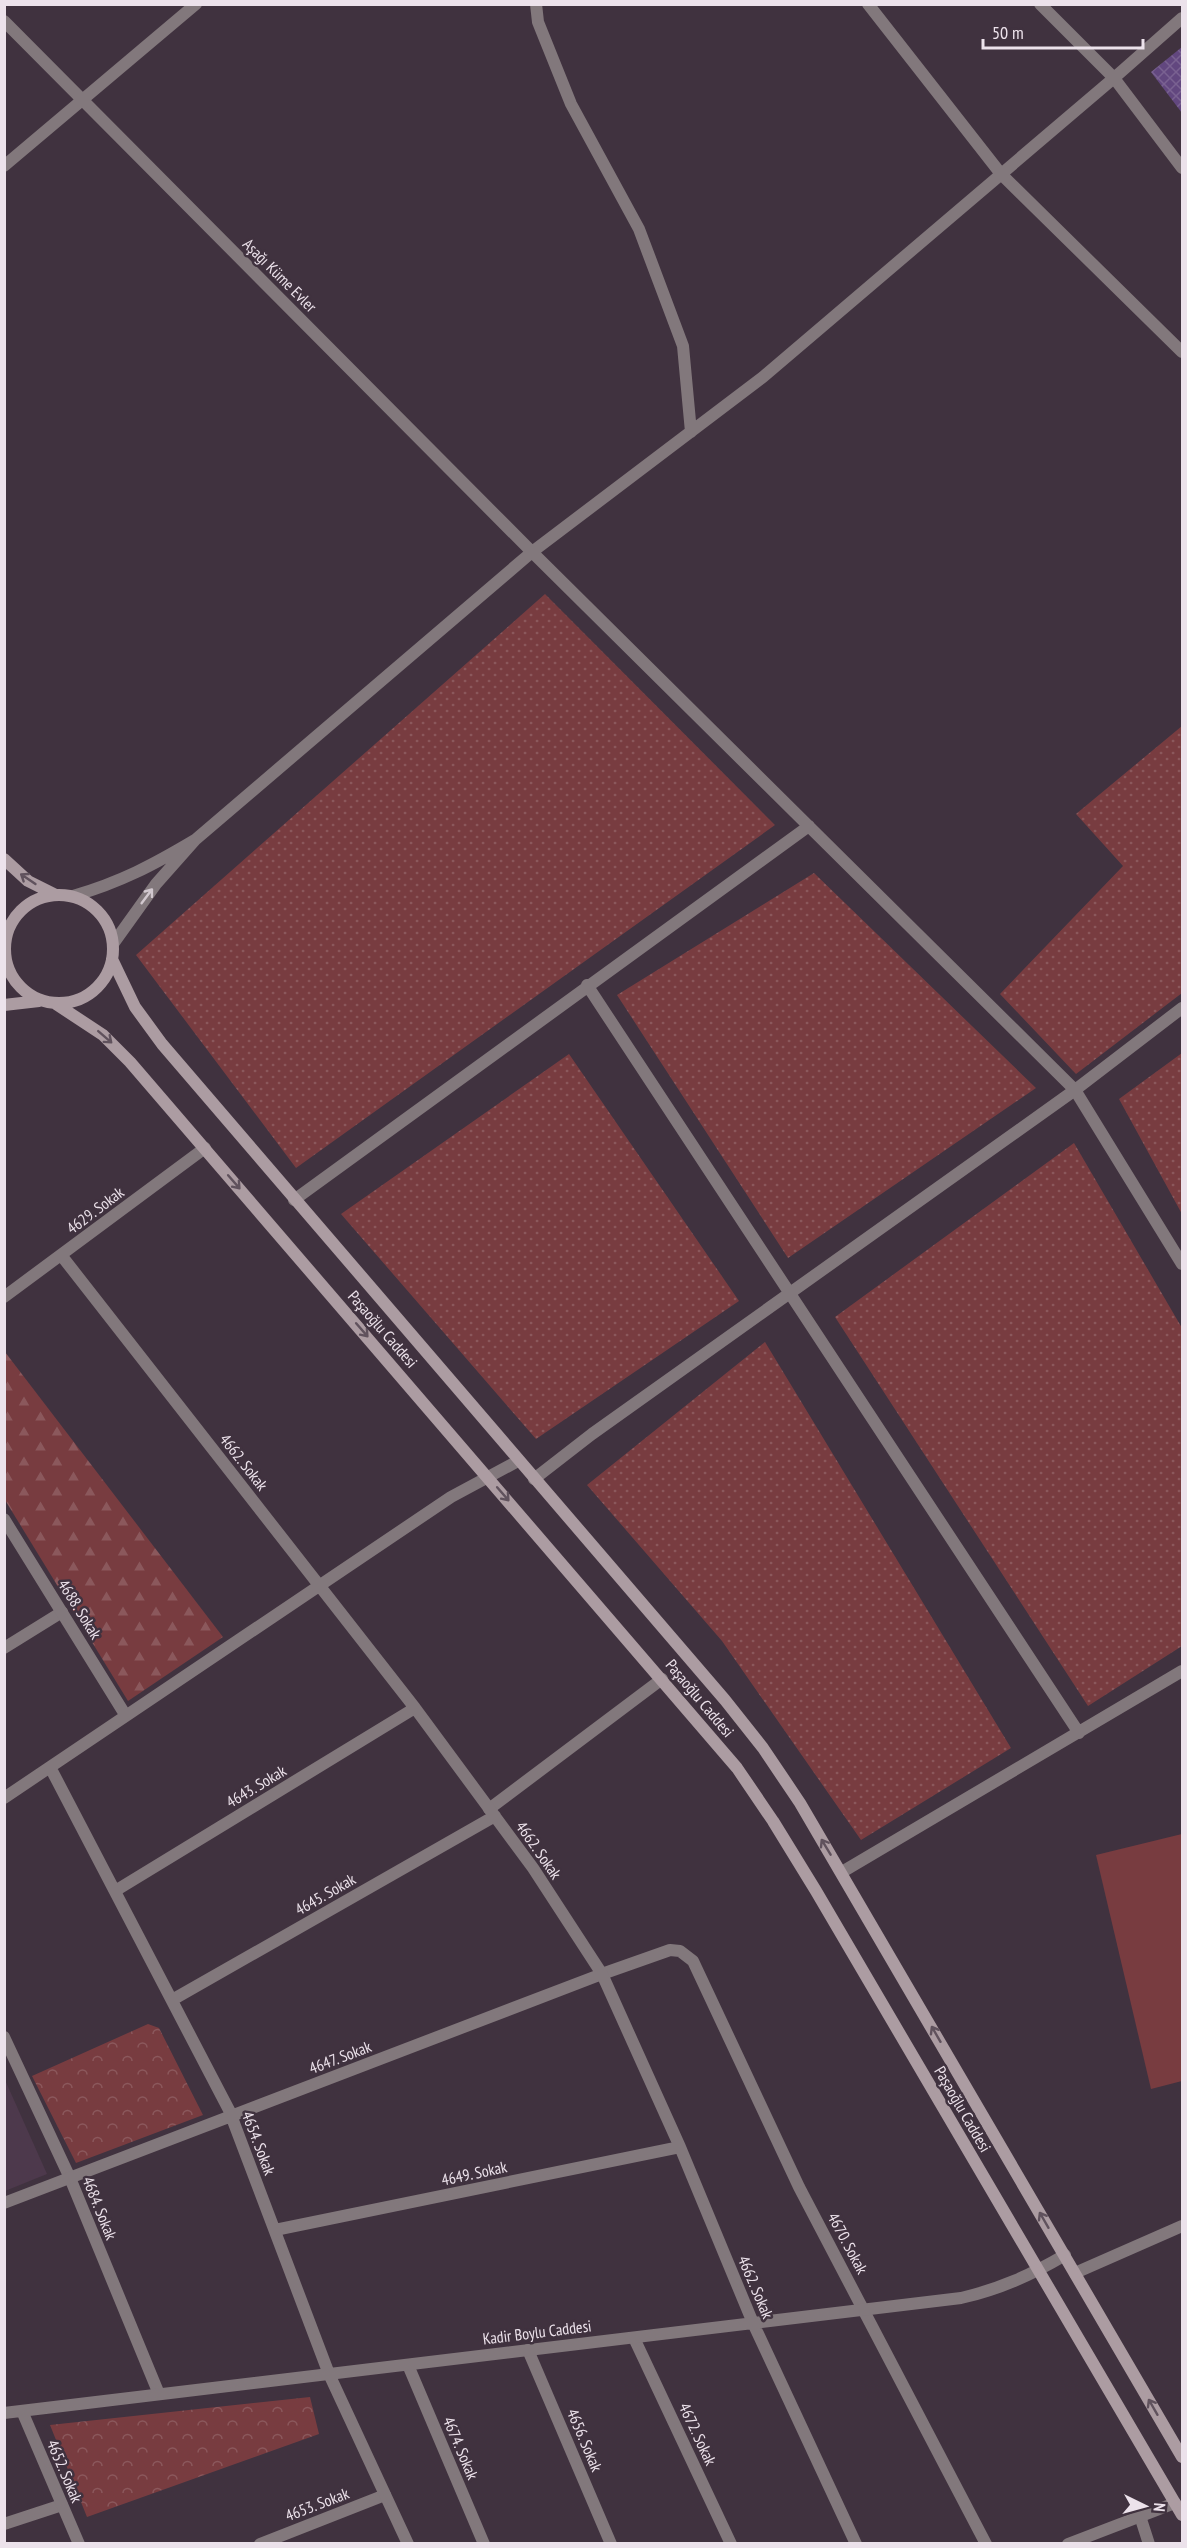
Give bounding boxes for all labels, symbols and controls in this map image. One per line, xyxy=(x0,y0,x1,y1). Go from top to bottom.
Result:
scale bar xyxy=(983,12,1144,50)
text: 50 m xyxy=(992,21,1024,44)
street label: Aşağı Küme Evler xyxy=(239,234,322,317)
one-way arrow xyxy=(20,873,36,885)
one-way arrow xyxy=(140,889,153,905)
one-way arrow xyxy=(97,1030,112,1044)
one-way arrow xyxy=(227,1174,241,1189)
street label: 4629. Sokak xyxy=(62,1182,128,1238)
street label: Paşaoğlu Caddesi xyxy=(344,1286,422,1372)
one-way arrow xyxy=(355,1322,368,1338)
street label: 4662. Sokak xyxy=(216,1430,273,1495)
one-way arrow xyxy=(496,1486,509,1502)
street label: 4688. Sokak xyxy=(54,1575,107,1643)
street label: Paşaoğlu Caddesi xyxy=(662,1655,738,1741)
street label: 4643. Sokak xyxy=(222,1760,290,1812)
street label: 4662. Sokak xyxy=(512,1817,567,1884)
one-way arrow xyxy=(820,1839,832,1856)
street label: 4645. Sokak xyxy=(291,1868,360,1919)
one-way arrow xyxy=(929,2026,941,2043)
street label: 4647. Sokak xyxy=(306,2036,375,2078)
street label: Paşaoğlu Caddesi xyxy=(930,2063,996,2155)
street label: 4654. Sokak xyxy=(238,2108,281,2178)
street label: 4649. Sokak xyxy=(439,2156,509,2190)
street label: 4684. Sokak xyxy=(78,2173,122,2243)
street label: 4670. Sokak xyxy=(824,2209,873,2278)
one-way arrow xyxy=(1038,2212,1050,2229)
street label: 4662. Sokak xyxy=(734,2252,779,2322)
street label: Kadir Boylu Caddesi xyxy=(482,2315,592,2349)
one-way arrow xyxy=(1147,2399,1159,2416)
street label: 4672. Sokak xyxy=(675,2400,721,2469)
street label: 4656. Sokak xyxy=(563,2405,608,2475)
street label: 4674. Sokak xyxy=(439,2413,484,2483)
street label: 4652. Sokak xyxy=(43,2436,88,2506)
north arrow xyxy=(1115,2476,1175,2536)
street label: 4653. Sokak xyxy=(282,2482,352,2525)
text: N xyxy=(1150,2502,1170,2512)

